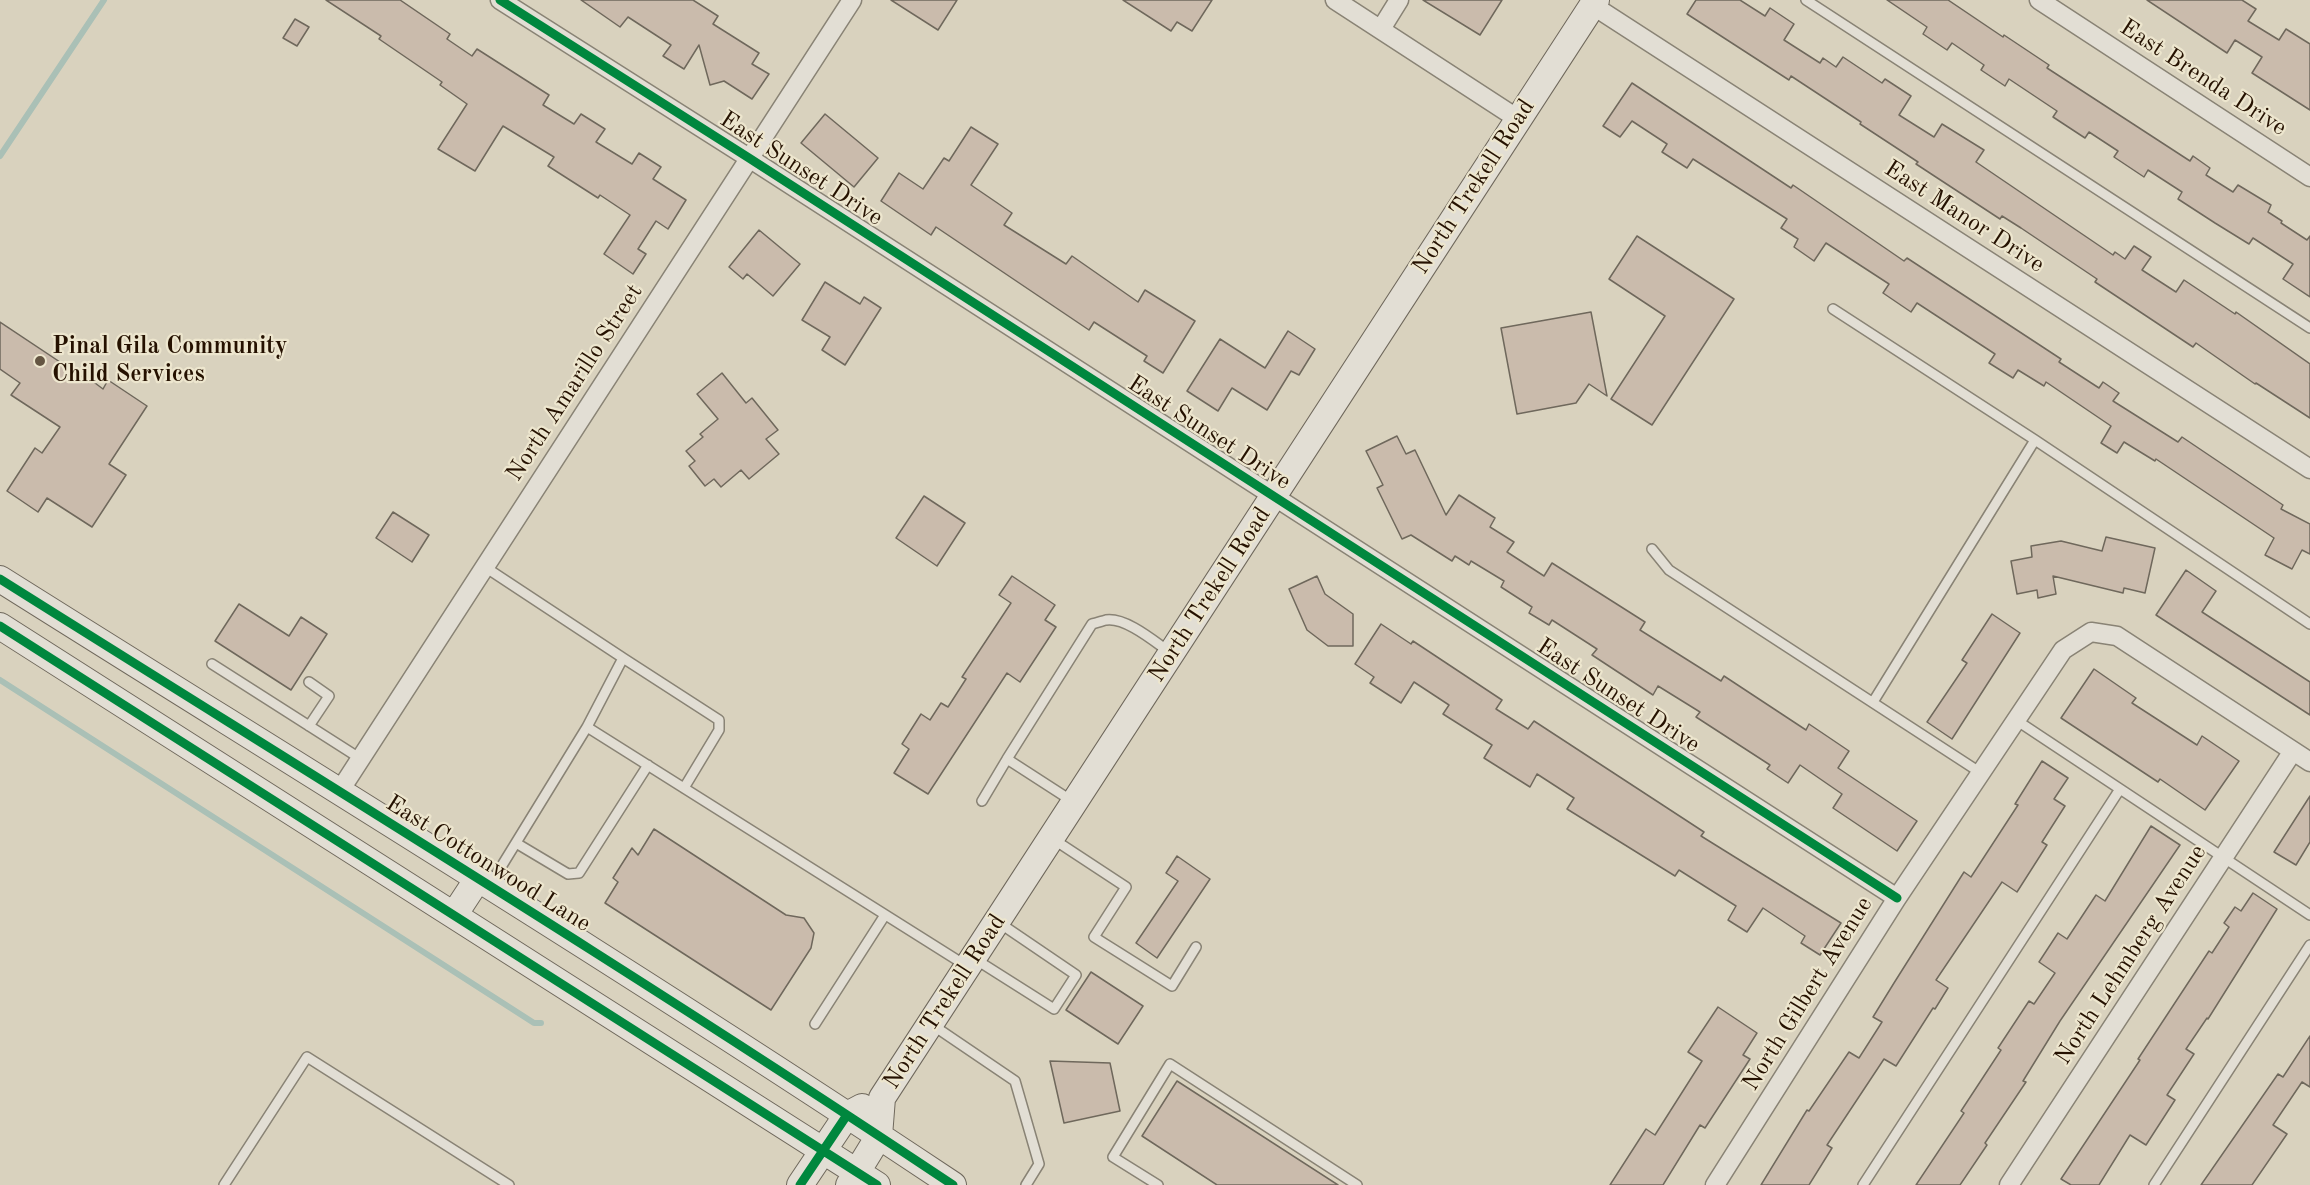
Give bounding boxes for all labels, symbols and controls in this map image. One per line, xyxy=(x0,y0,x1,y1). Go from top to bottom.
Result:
street label: East Brenda Drive xyxy=(2114,13,2292,143)
street label: North Trekell Road xyxy=(1407,94,1541,280)
street label: East Sunset Drive xyxy=(714,106,888,232)
street label: East Manor Drive xyxy=(1879,155,2049,279)
street label: North Amarillo Street xyxy=(501,279,649,487)
place label: Pinal Gila Community Child Services xyxy=(52,333,288,389)
marker: Pinal Gila Community Child Services xyxy=(33,354,47,368)
street label: East Sunset Drive xyxy=(1122,370,1296,496)
street label: North Trekell Road xyxy=(1143,502,1277,688)
street label: East Sunset Drive xyxy=(1531,633,1705,759)
street label: East Cottonwood Lane xyxy=(380,789,596,939)
street label: North Lehmberg Avenue xyxy=(2049,840,2213,1070)
street label: North Gilbert Avenue xyxy=(1737,892,1879,1096)
street label: North Trekell Road xyxy=(878,909,1012,1095)

